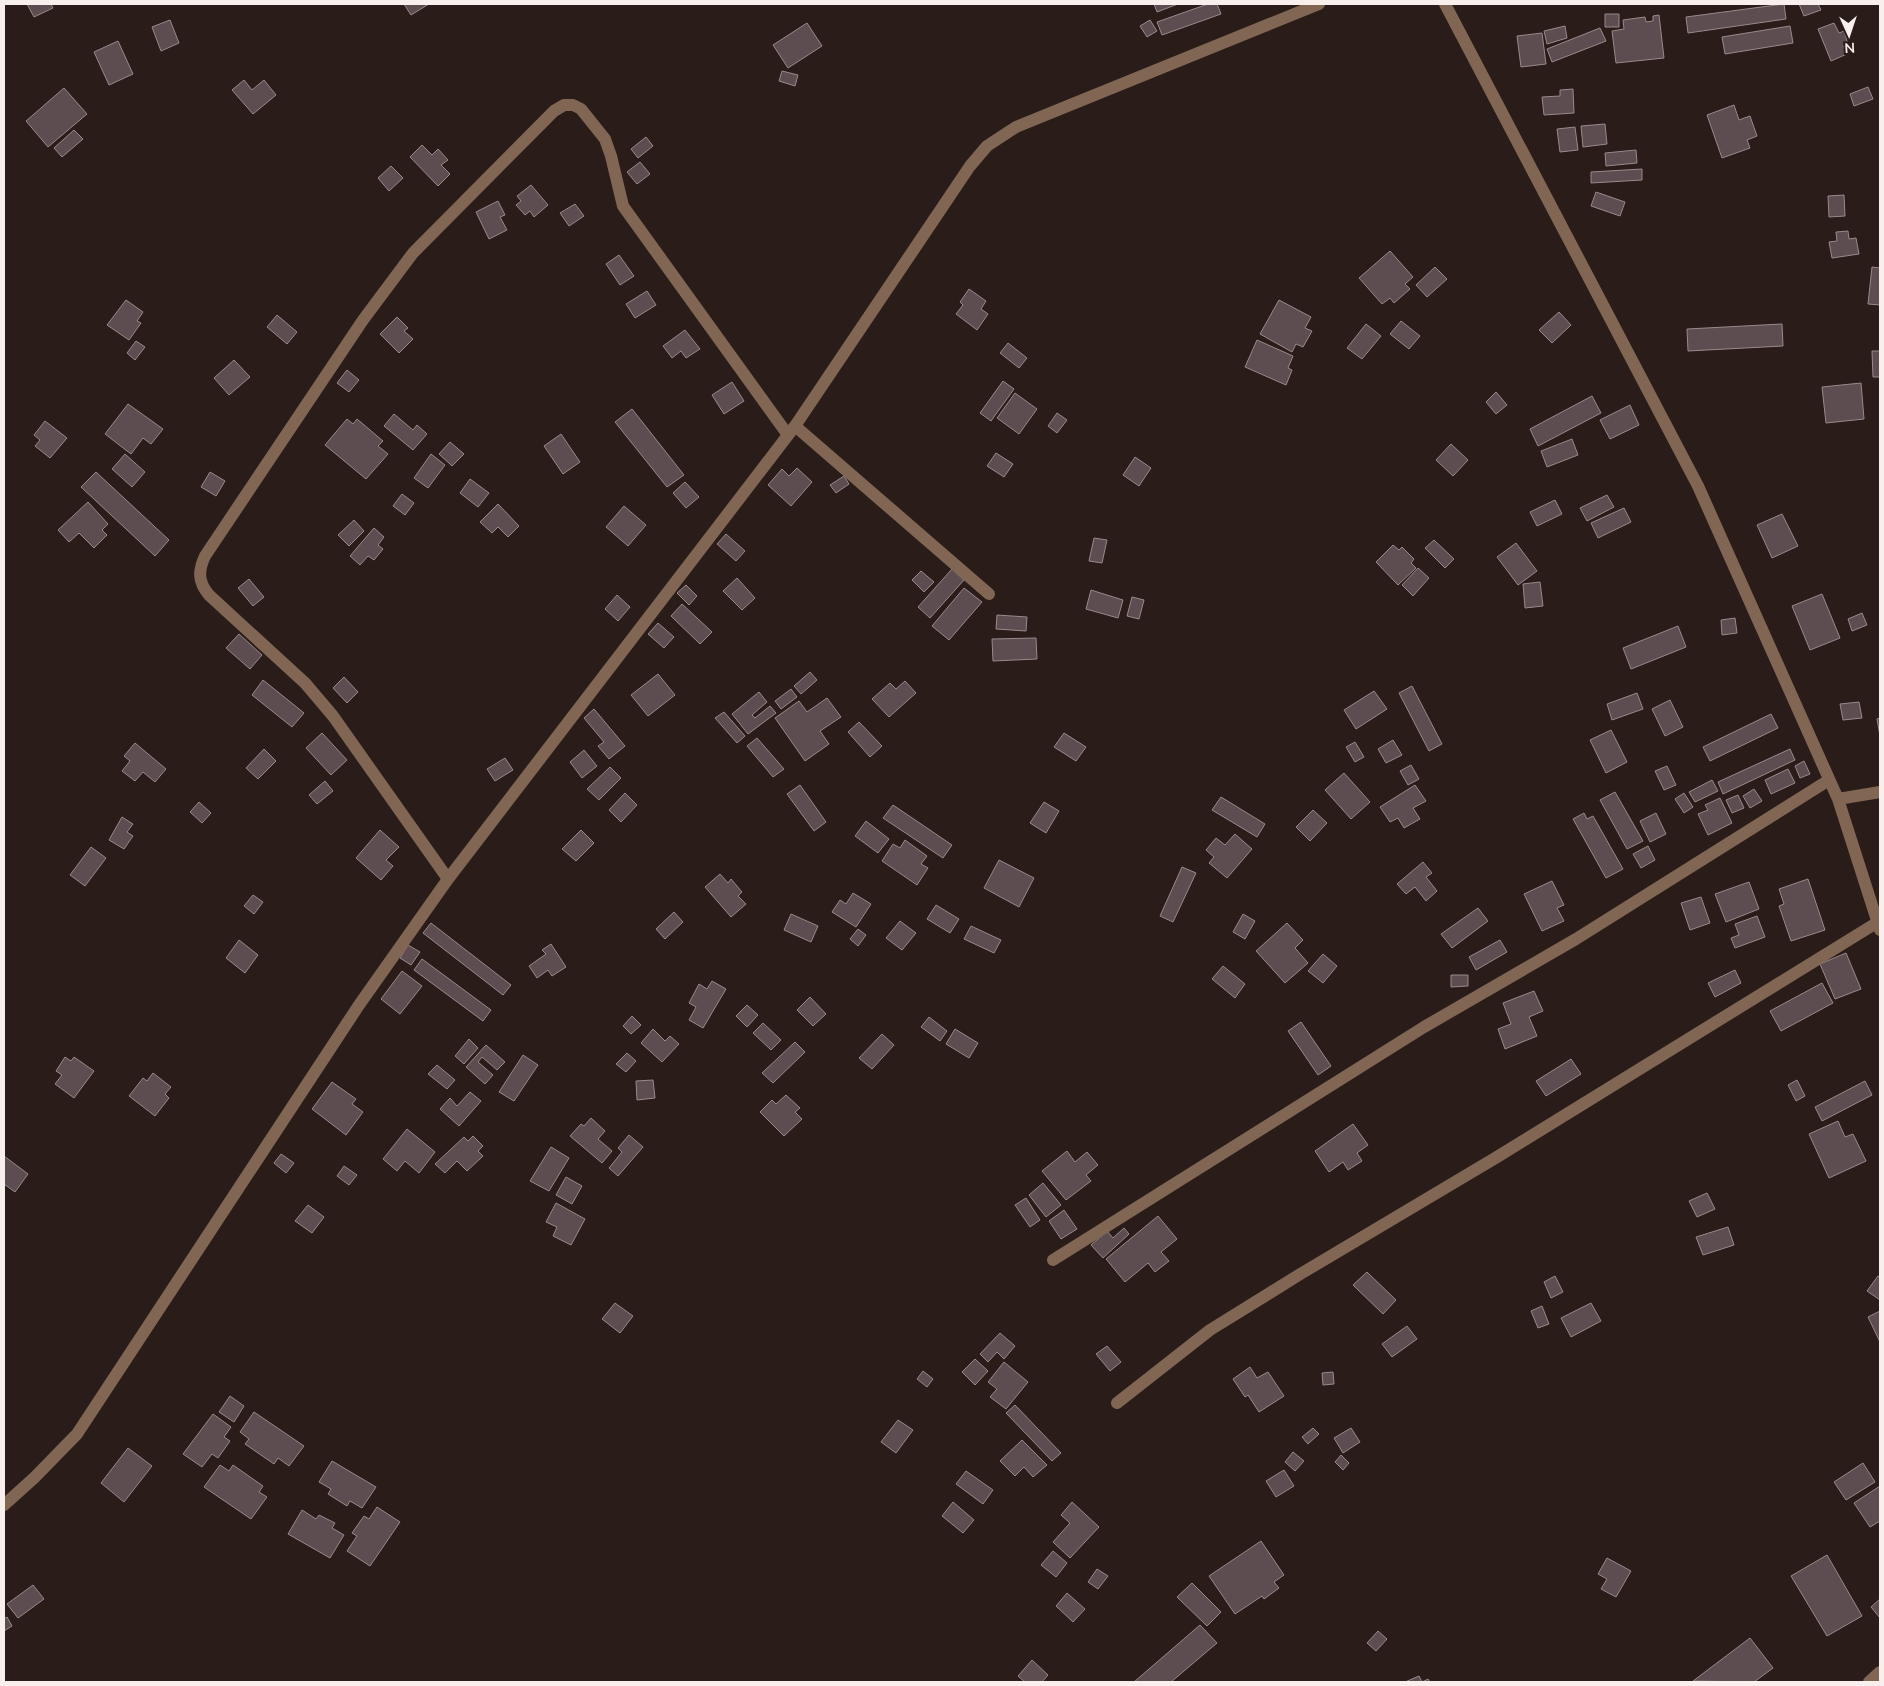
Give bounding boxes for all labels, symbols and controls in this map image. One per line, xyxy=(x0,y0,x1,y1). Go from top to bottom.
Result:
north arrow xyxy=(1824,10,1874,60)
text: N xyxy=(1844,39,1855,57)

